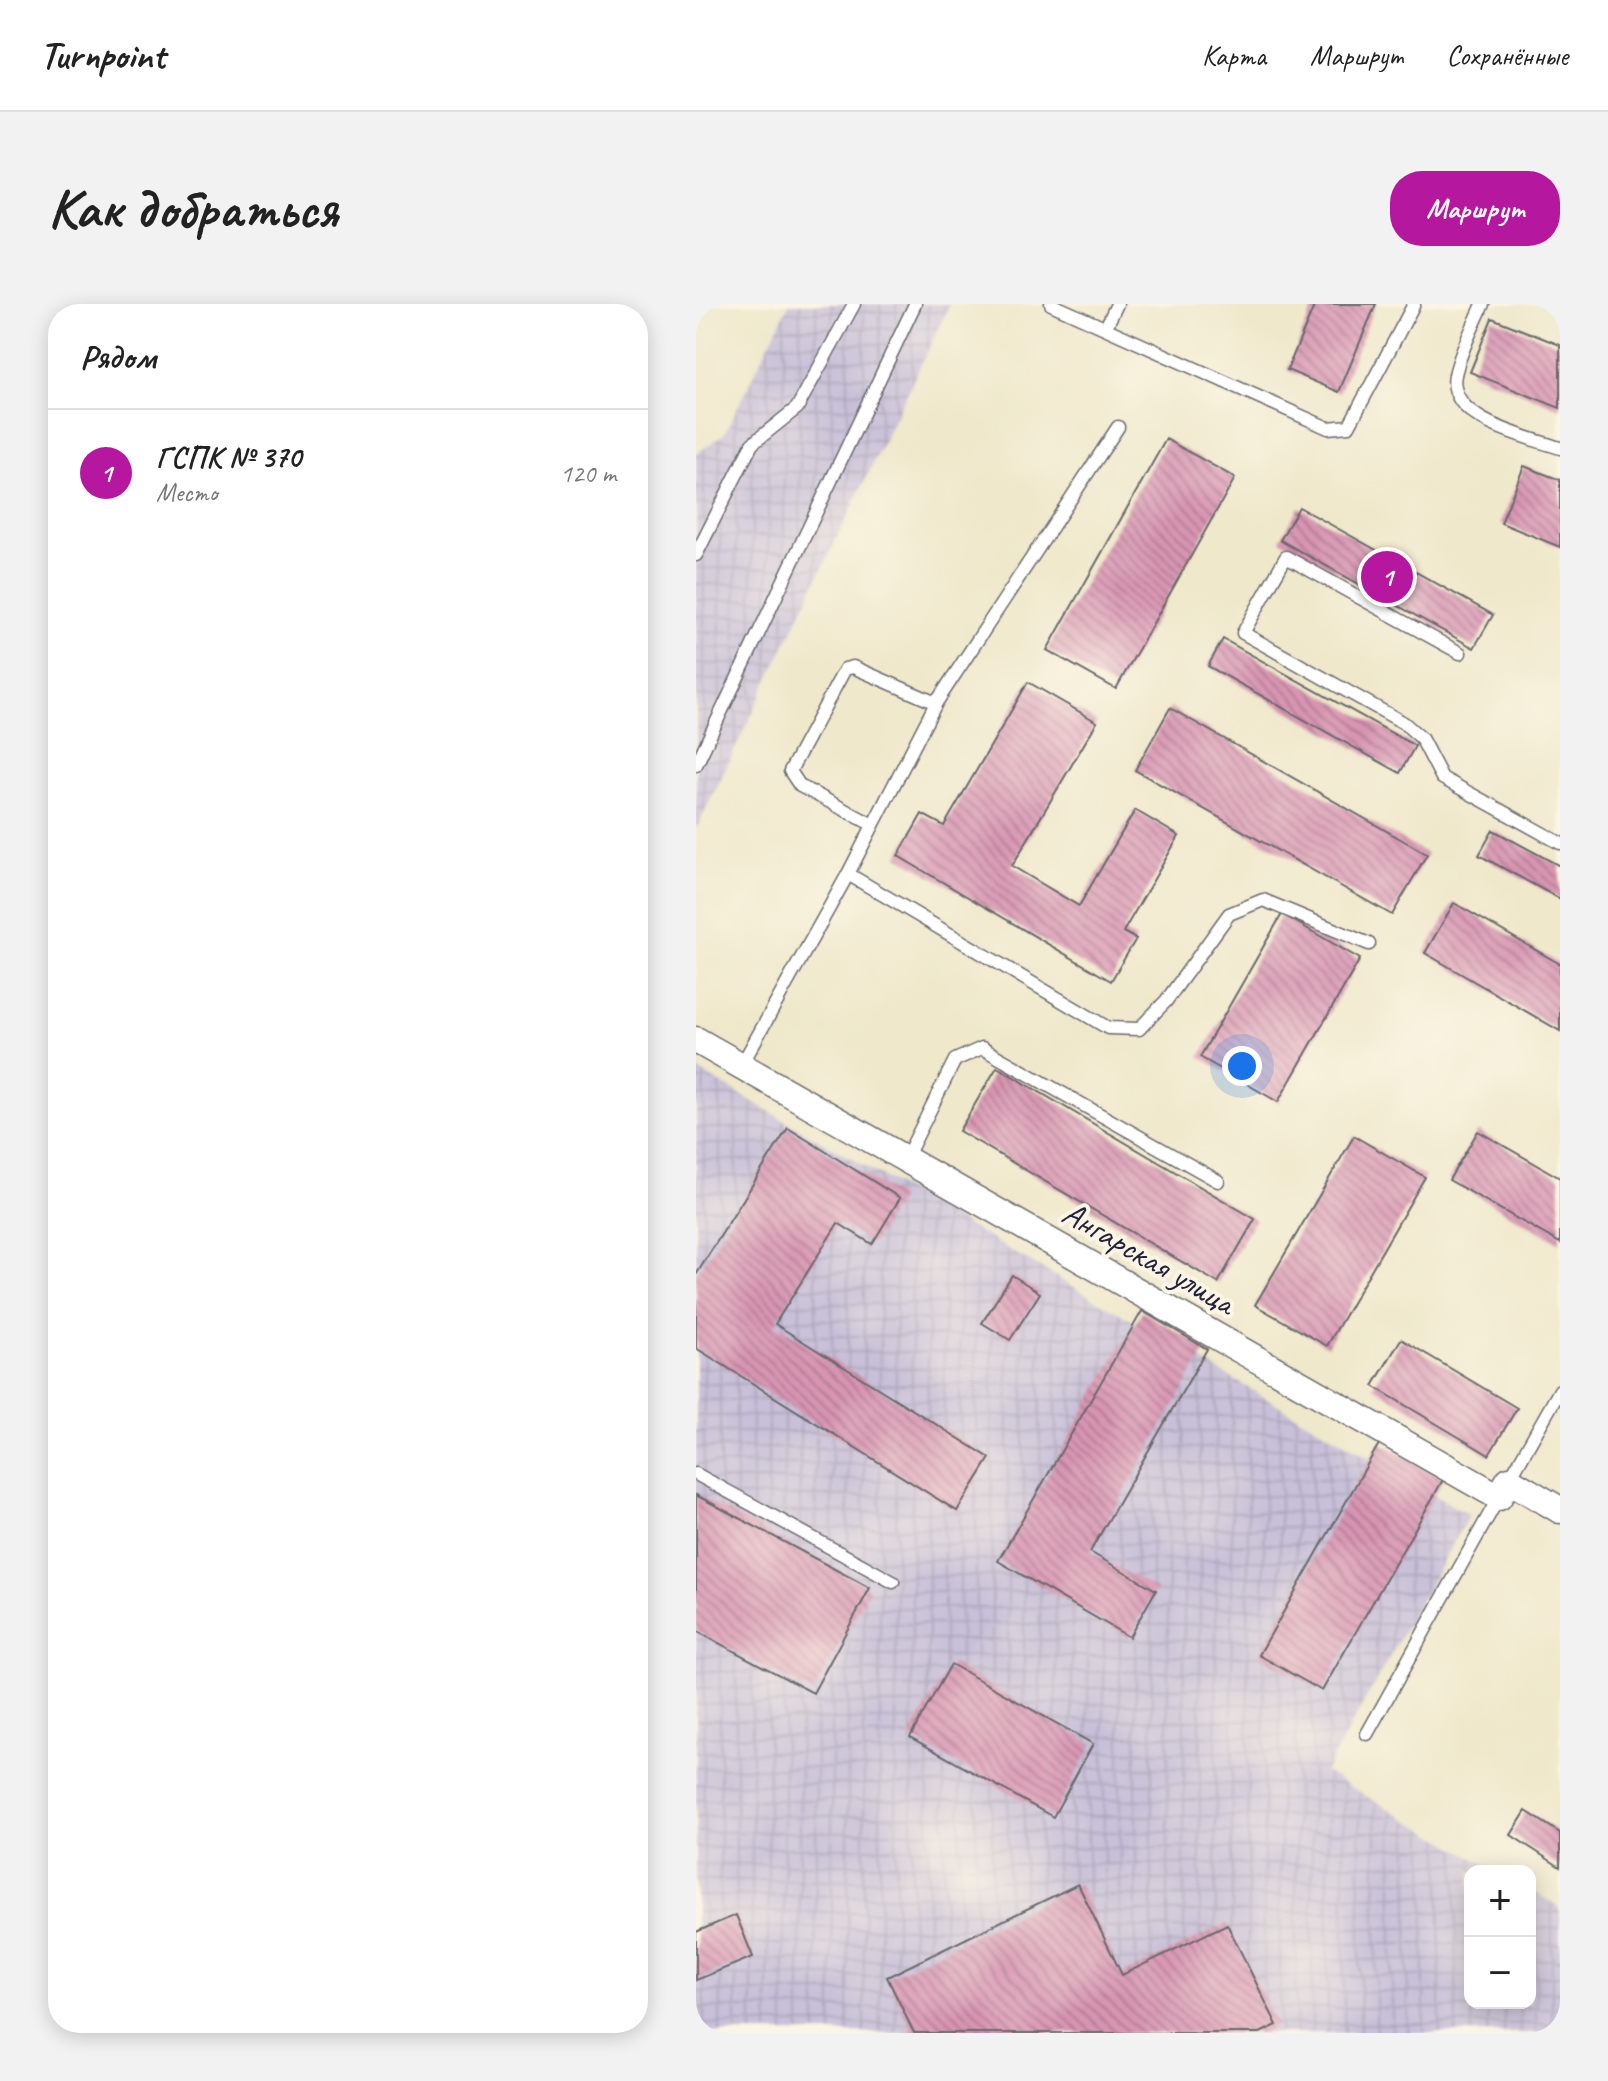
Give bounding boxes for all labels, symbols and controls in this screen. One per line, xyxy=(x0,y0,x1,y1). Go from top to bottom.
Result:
text: Turnpoint xyxy=(40,32,165,79)
text: Карта xyxy=(1202,38,1266,73)
text: Маршрут xyxy=(1310,38,1402,73)
text: Сохранённые xyxy=(1446,38,1568,73)
button: Маршрут xyxy=(1390,171,1560,246)
text: Как добраться xyxy=(48,173,338,244)
text: Рядом xyxy=(80,335,156,378)
text: ГСПК № 370 xyxy=(156,438,301,476)
text: 1 xyxy=(100,457,112,490)
text: 120 m xyxy=(560,457,616,490)
text: Место xyxy=(156,476,218,509)
pin: 1 xyxy=(1361,547,1413,607)
your location xyxy=(1222,1046,1262,1086)
street label: Ангарская улица xyxy=(1055,1191,1245,1325)
map controls xyxy=(1464,1865,1536,2009)
button: + xyxy=(1464,1865,1536,1937)
button: − xyxy=(1464,1937,1536,2009)

